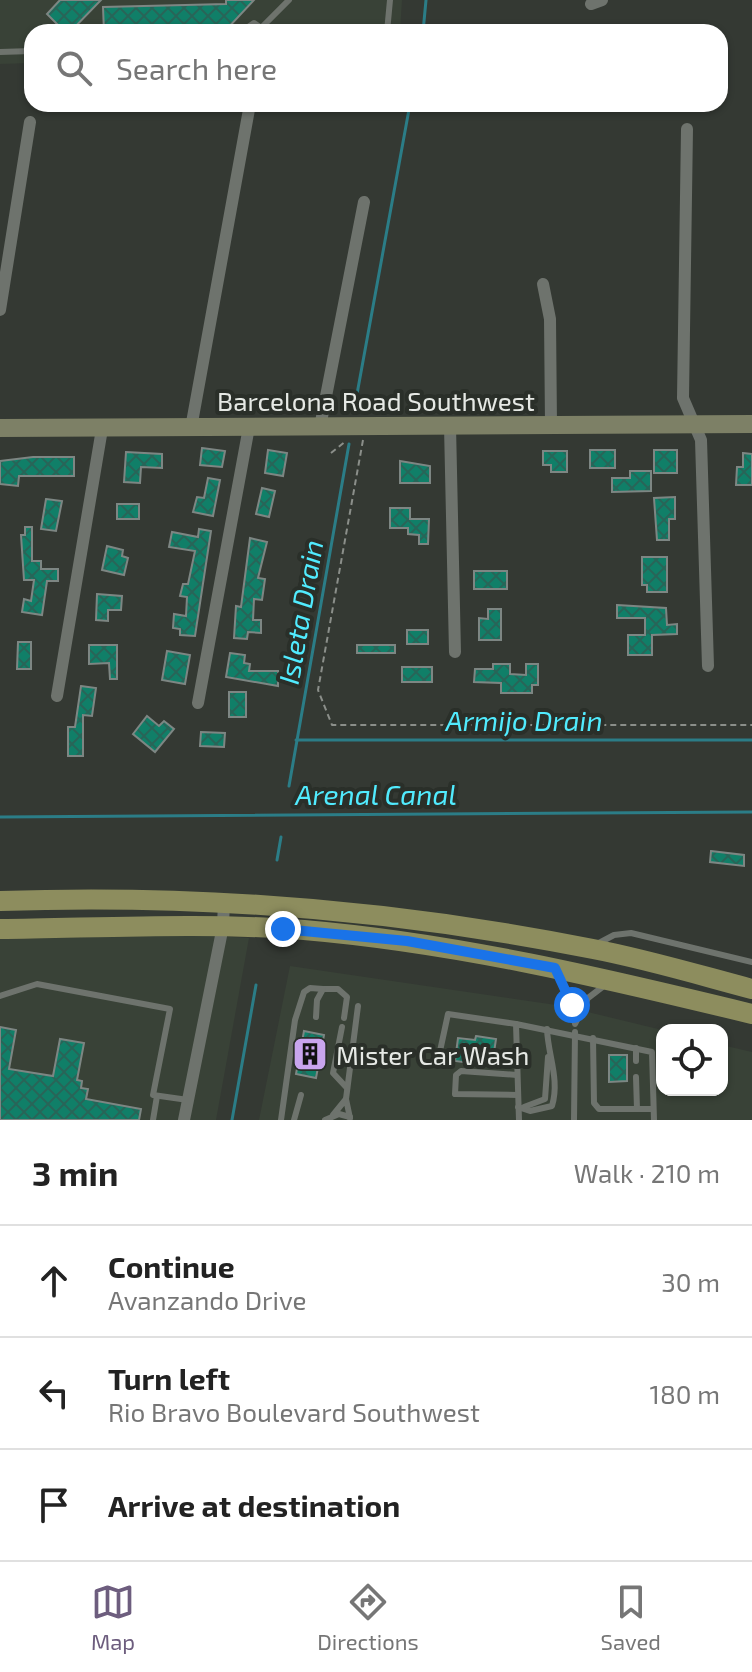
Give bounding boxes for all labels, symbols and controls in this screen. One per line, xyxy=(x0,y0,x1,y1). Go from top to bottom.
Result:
search box xyxy=(24,24,728,112)
icon: search xyxy=(52,46,96,90)
text: Search here xyxy=(116,50,277,86)
street label: Barcelona Road Southwest xyxy=(217,385,535,416)
water label: Isleta Drain xyxy=(271,537,329,687)
water label: Armijo Drain xyxy=(444,703,603,737)
water label: Arenal Canal xyxy=(294,777,457,811)
route end xyxy=(265,911,301,947)
route start xyxy=(554,987,590,1023)
map controls xyxy=(656,1024,728,1096)
button: locate xyxy=(656,1024,728,1096)
building icon: Mister Car Wash xyxy=(291,1035,329,1073)
place label: Mister Car Wash xyxy=(336,1039,529,1070)
text: 3 min xyxy=(32,1152,118,1193)
text: Walk · 210 m xyxy=(574,1157,720,1188)
text: Continue xyxy=(108,1248,235,1284)
icon: ahead xyxy=(32,1259,76,1303)
text: 30 m xyxy=(661,1266,720,1297)
text: Avanzando Drive xyxy=(108,1284,307,1315)
text: Turn left xyxy=(108,1360,230,1396)
icon: left xyxy=(32,1371,76,1415)
text: 180 m xyxy=(650,1378,720,1409)
text: Rio Bravo Boulevard Southwest xyxy=(108,1396,480,1427)
icon: arrive xyxy=(32,1483,76,1527)
text: Arrive at destination xyxy=(108,1487,400,1523)
tab: Map xyxy=(91,1580,135,1654)
tab: Directions xyxy=(317,1580,419,1654)
tab: Saved xyxy=(601,1580,661,1654)

